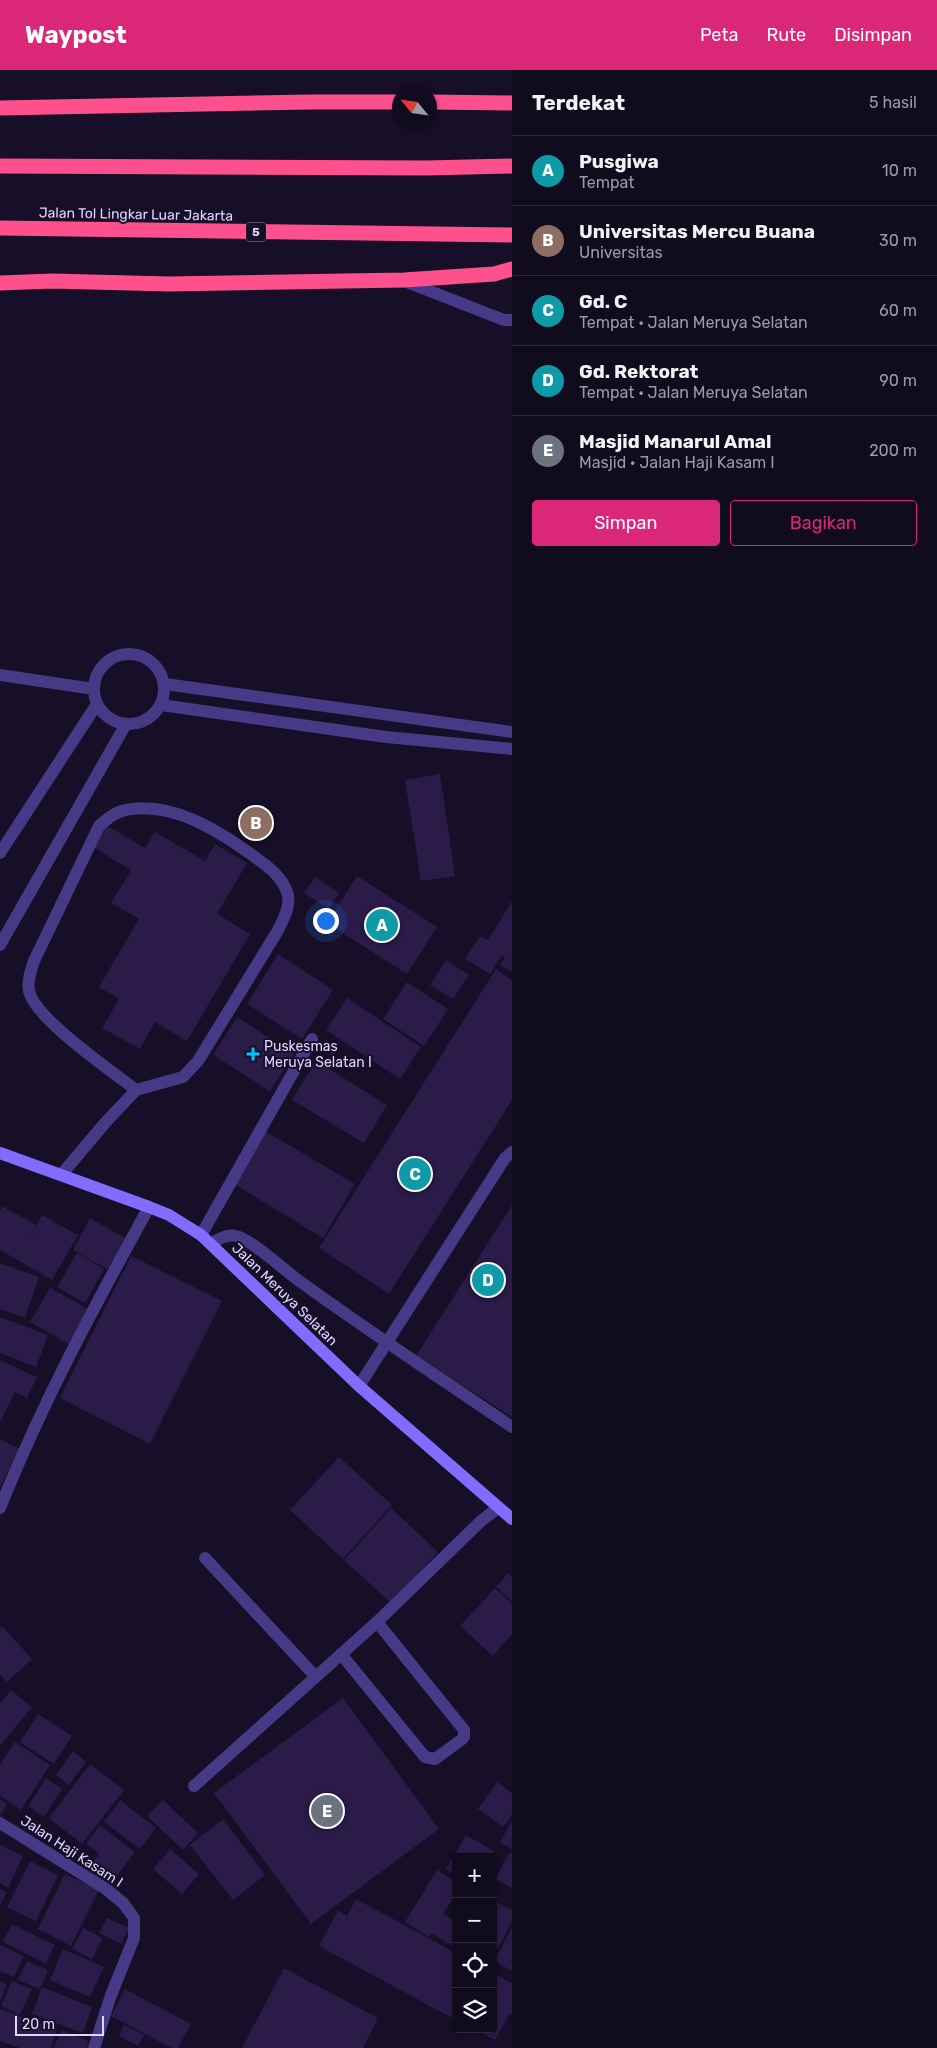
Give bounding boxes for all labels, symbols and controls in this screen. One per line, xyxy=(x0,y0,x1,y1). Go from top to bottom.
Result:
text: Waypost xyxy=(25,21,127,49)
text: Peta xyxy=(700,24,738,46)
text: Rute xyxy=(766,24,806,46)
text: Disimpan xyxy=(834,24,912,46)
north arrow xyxy=(392,85,437,130)
text: Terdekat xyxy=(532,90,625,115)
text: 5 hasil xyxy=(869,93,917,112)
text: Pusgiwa xyxy=(579,150,659,173)
text: A xyxy=(542,161,554,180)
text: 10 m xyxy=(882,161,917,180)
text: Tempat xyxy=(579,173,634,192)
street label: Jalan Tol Lingkar Luar Jakarta xyxy=(39,204,233,225)
text: Universitas Mercu Buana xyxy=(579,220,815,243)
road number: 5 xyxy=(246,222,266,242)
text: B xyxy=(542,231,554,250)
text: 30 m xyxy=(879,231,917,250)
text: Universitas xyxy=(579,243,663,262)
text: Gd. C xyxy=(579,290,627,313)
text: C xyxy=(542,301,554,320)
text: 60 m xyxy=(879,301,917,320)
text: Tempat · Jalan Meruya Selatan xyxy=(579,313,808,332)
text: Gd. Rektorat xyxy=(579,360,698,383)
text: D xyxy=(542,371,554,390)
text: 90 m xyxy=(879,371,917,390)
text: Tempat · Jalan Meruya Selatan xyxy=(579,383,808,402)
text: Masjid Manarul Amal xyxy=(579,430,772,453)
text: E xyxy=(543,441,553,460)
text: 200 m xyxy=(869,441,917,460)
text: Masjid · Jalan Haji Kasam I xyxy=(579,453,775,472)
button: Simpan xyxy=(532,500,720,546)
button: Bagikan xyxy=(730,500,917,546)
pin: B xyxy=(240,804,272,842)
pin: A xyxy=(366,906,398,944)
your location xyxy=(313,908,339,934)
place label: Puskesmas Meruya Selatan I xyxy=(264,1038,372,1071)
marker: Puskesmas Meruya Selatan I xyxy=(246,1047,260,1061)
pin: C xyxy=(399,1155,431,1193)
street label: Jalan Meruya Selatan xyxy=(228,1240,341,1349)
pin: D xyxy=(472,1261,504,1299)
pin: E xyxy=(311,1792,343,1830)
street label: Jalan Haji Kasam I xyxy=(17,1812,126,1891)
map controls xyxy=(452,1853,497,2033)
button: + xyxy=(452,1853,497,1898)
button: − xyxy=(452,1898,497,1943)
button: locate xyxy=(452,1943,497,1988)
button: layers xyxy=(452,1988,497,2033)
scale bar xyxy=(15,2013,104,2036)
text: 20 m xyxy=(22,2016,55,2033)

